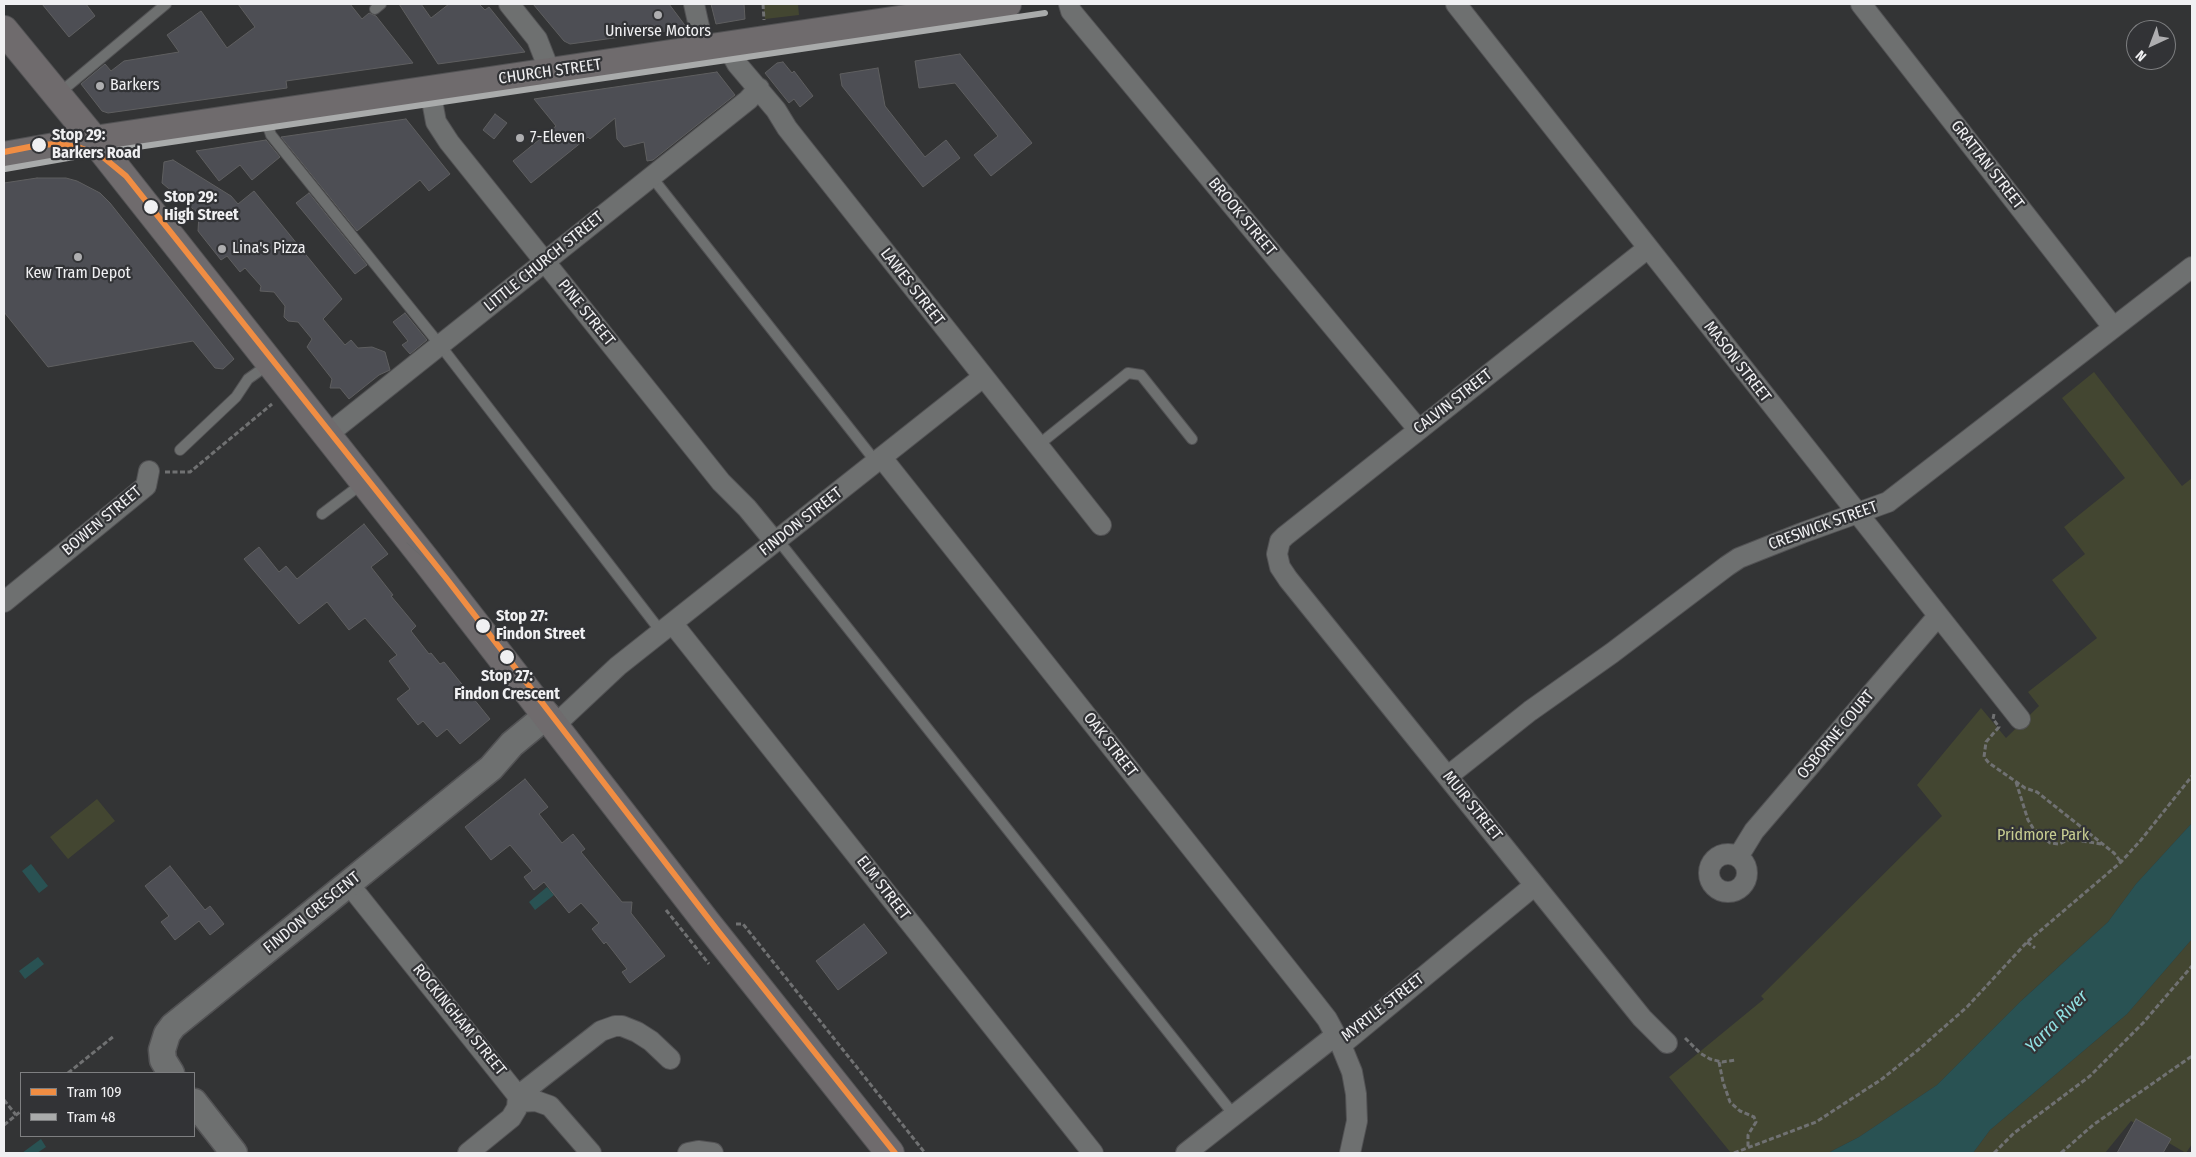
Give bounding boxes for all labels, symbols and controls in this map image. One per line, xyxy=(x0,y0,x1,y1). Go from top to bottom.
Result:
marker: Universe Motors xyxy=(652,9,664,21)
north arrow xyxy=(2126,20,2176,70)
place label: Universe Motors xyxy=(605,22,711,42)
text: N xyxy=(2132,47,2150,65)
street label: CHURCH STREET xyxy=(497,55,603,89)
place label: Barkers xyxy=(110,76,160,96)
marker: Barkers xyxy=(94,80,106,92)
street label: GRATTAN STREET xyxy=(1946,117,2028,213)
place label: Stop 29: Barkers Road xyxy=(52,126,141,164)
place label: 7-Eleven xyxy=(530,128,585,148)
marker: 7-Eleven xyxy=(514,132,526,144)
marker: Stop 29: Barkers Road xyxy=(30,136,48,154)
street label: BROOK STREET xyxy=(1204,174,1280,260)
place label: Stop 29: High Street xyxy=(164,188,239,226)
marker: Stop 29: High Street xyxy=(142,198,160,216)
street label: LITTLE CHURCH STREET xyxy=(480,208,608,316)
place label: Lina's Pizza xyxy=(232,239,306,259)
marker: Lina's Pizza xyxy=(216,243,228,255)
street label: LAWES STREET xyxy=(876,245,948,329)
marker: Kew Tram Depot xyxy=(72,251,84,263)
place label: Kew Tram Depot xyxy=(25,264,131,284)
street label: PINE STREET xyxy=(553,276,619,350)
street label: MASON STREET xyxy=(1699,318,1775,406)
street label: CALVIN STREET xyxy=(1410,365,1496,439)
street label: BOWEN STREET xyxy=(58,482,146,560)
street label: FINDON STREET xyxy=(756,484,846,560)
street label: CRESWICK STREET xyxy=(1766,497,1880,555)
place label: Stop 27: Findon Street xyxy=(496,607,585,645)
marker: Stop 27: Findon Street xyxy=(474,617,492,635)
marker: Stop 27: Findon Crescent xyxy=(498,648,516,666)
place label: Stop 27: Findon Crescent xyxy=(454,667,560,705)
street label: OSBORNE COURT xyxy=(1793,687,1879,783)
street label: OAK STREET xyxy=(1079,709,1141,781)
street label: MUIR STREET xyxy=(1438,767,1506,845)
park label: Pridmore Park xyxy=(1997,826,2089,846)
street label: ELM STREET xyxy=(852,852,914,924)
street label: FINDON CRESCENT xyxy=(260,868,364,958)
street label: ROCKINGHAM STREET xyxy=(408,960,510,1080)
street label: MYRTLE STREET xyxy=(1338,970,1428,1046)
water label: Yarra River xyxy=(2021,986,2093,1058)
legend xyxy=(20,1072,195,1137)
text: Tram 109 xyxy=(67,1083,122,1101)
text: Tram 48 xyxy=(67,1108,115,1126)

